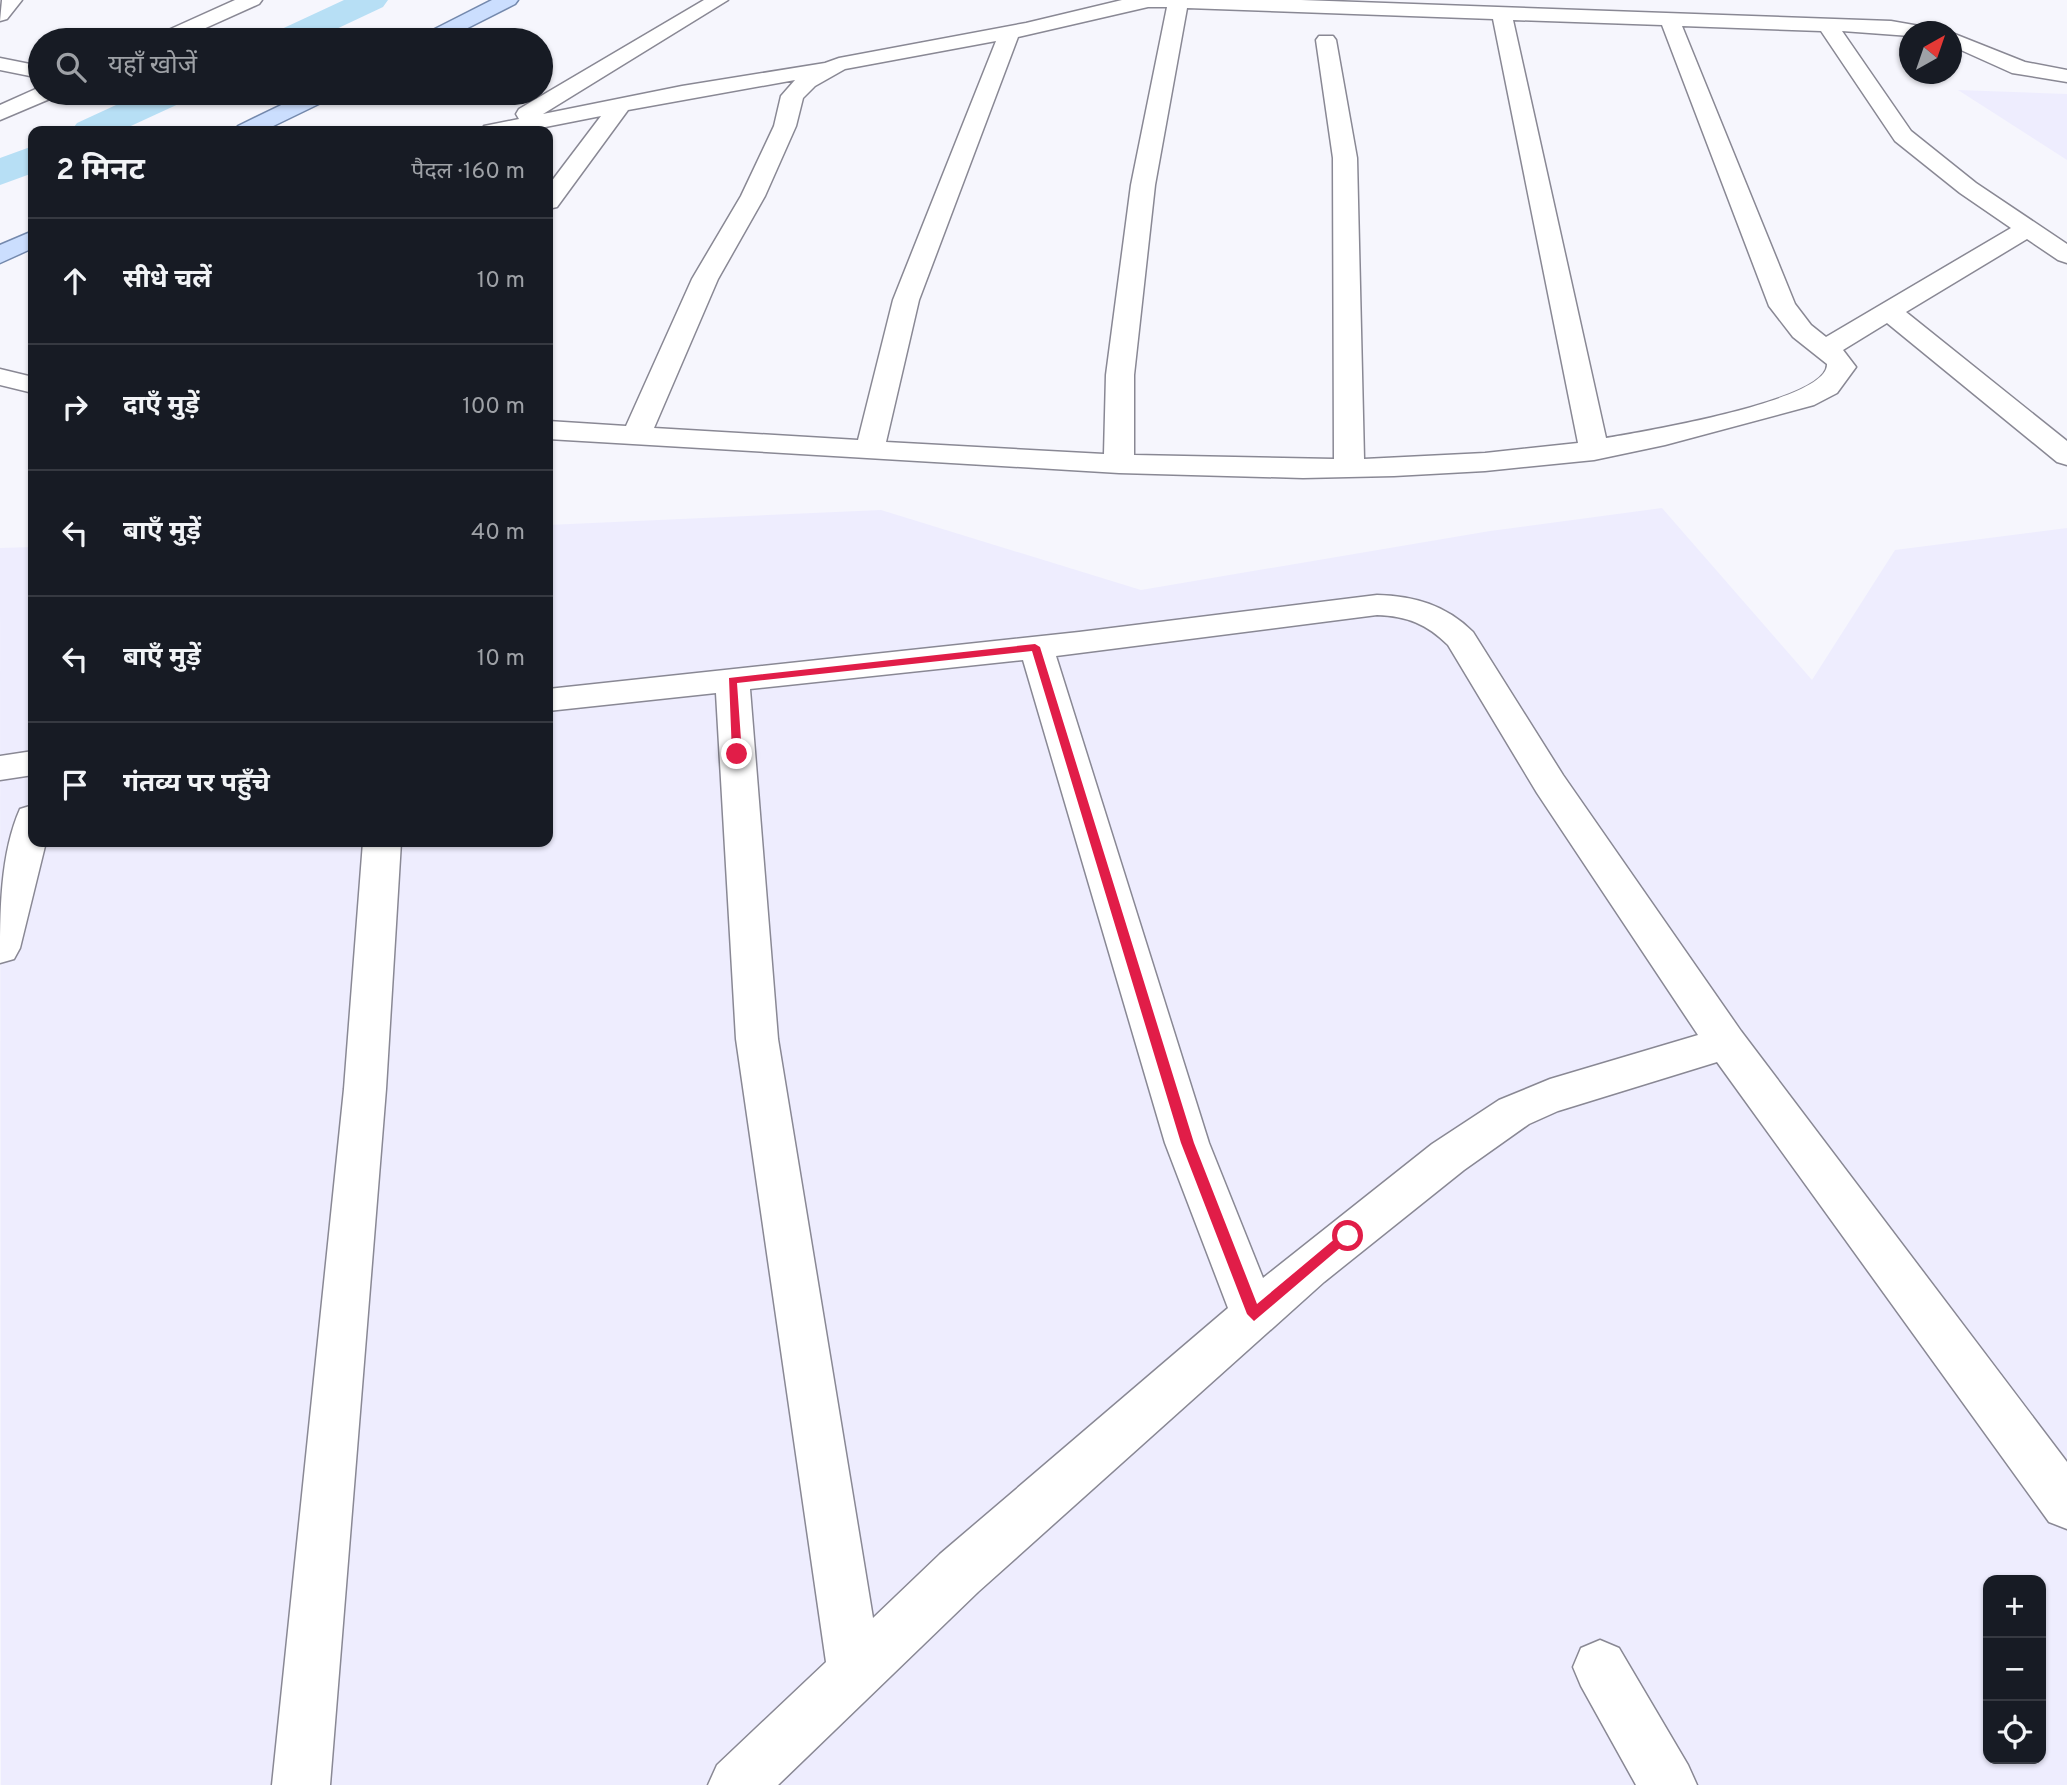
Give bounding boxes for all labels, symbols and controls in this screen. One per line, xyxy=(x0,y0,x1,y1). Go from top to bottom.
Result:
north arrow xyxy=(1899,21,1962,84)
search box xyxy=(28,28,553,105)
icon: search xyxy=(52,48,90,86)
text: यहाँ खोजें xyxy=(108,50,197,83)
text: 2 मिनट xyxy=(56,153,145,190)
text: पैदल · 160 m xyxy=(411,158,525,187)
icon: ahead xyxy=(56,262,94,300)
text: सीधे चलें xyxy=(123,264,211,297)
text: 10 m xyxy=(477,267,525,296)
icon: right xyxy=(56,388,94,426)
text: दाएँ मुड़ें xyxy=(123,390,199,423)
text: 100 m xyxy=(462,393,525,422)
icon: left xyxy=(56,514,94,552)
text: बाएँ मुड़ें xyxy=(123,516,201,549)
text: 40 m xyxy=(471,519,525,548)
icon: left xyxy=(56,640,94,678)
text: बाएँ मुड़ें xyxy=(123,642,201,675)
text: 10 m xyxy=(477,645,525,674)
route end xyxy=(721,738,752,769)
icon: arrive xyxy=(56,766,94,804)
text: गंतव्य पर पहुँचे xyxy=(123,768,270,801)
route start xyxy=(1332,1220,1363,1251)
map controls xyxy=(1983,1575,2046,1764)
button: + xyxy=(1983,1575,2046,1638)
button: − xyxy=(1983,1638,2046,1701)
button: locate xyxy=(1983,1701,2046,1764)

